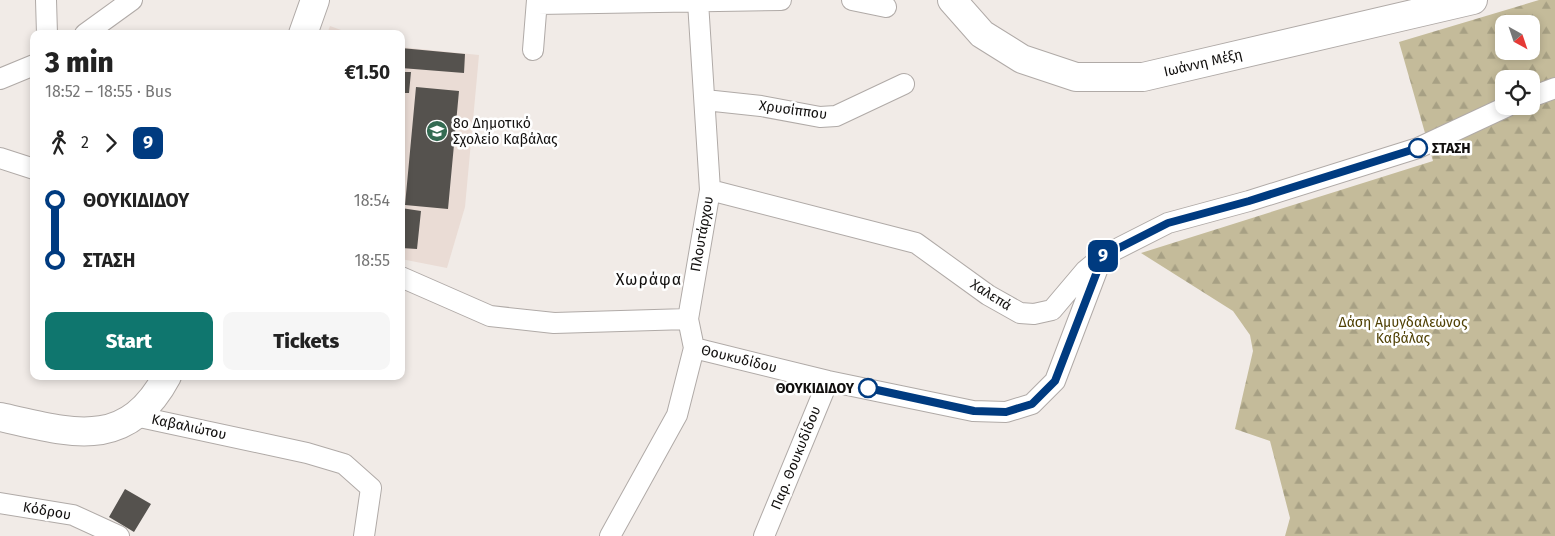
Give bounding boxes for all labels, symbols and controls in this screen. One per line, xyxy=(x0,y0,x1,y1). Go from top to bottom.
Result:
north arrow xyxy=(1495,15,1540,60)
map controls xyxy=(1495,15,1540,115)
text: 3 min xyxy=(45,46,114,79)
street label: Ιωάννη Μέξη xyxy=(1162,46,1244,80)
text: €1.50 xyxy=(344,61,390,84)
button: locate xyxy=(1495,70,1540,115)
text: 18:52 – 18:55 · Bus xyxy=(45,82,172,101)
street label: Χρυσίππου xyxy=(758,97,828,123)
place label: 8ο Δημοτικό Σχολείο Καβάλας xyxy=(453,115,558,148)
school or university icon: 8ο Δημοτικό Σχολείο Καβάλας xyxy=(425,119,449,143)
icon: walk xyxy=(45,129,73,157)
icon: forward xyxy=(97,129,125,157)
text: 9 xyxy=(143,132,153,154)
text: 2 xyxy=(81,133,89,152)
marker: ΣΤΑΣΗ xyxy=(1408,138,1428,158)
place label: ΣΤΑΣΗ xyxy=(1432,140,1471,157)
text: ΘΟΥΚΙΔΙΔΟΥ xyxy=(83,189,189,212)
text: 18:54 xyxy=(354,191,390,210)
street label: Πλουτάρχου xyxy=(687,195,717,273)
line badge: 9 xyxy=(1087,240,1119,272)
text: 9 xyxy=(1098,245,1108,267)
text: ΣΤΑΣΗ xyxy=(83,249,135,272)
text: 18:55 xyxy=(354,251,390,270)
district label: Χωράφα xyxy=(616,270,682,289)
street label: Χαλεπά xyxy=(967,276,1015,314)
button: Start xyxy=(45,312,213,370)
button: Tickets xyxy=(223,312,390,370)
park label: Δάση Αμυγδαλεώνος Καβάλας xyxy=(1339,314,1468,347)
street label: Θουκυδίδου xyxy=(699,341,779,377)
marker: ΘΟΥΚΙΔΙΔΟΥ xyxy=(858,378,878,398)
place label: ΘΟΥΚΙΔΙΔΟΥ xyxy=(776,380,855,397)
street label: Παρ. Θουκυδίδου xyxy=(767,404,825,512)
street label: Καβαλιώτου xyxy=(150,411,228,443)
street label: Κόδρου xyxy=(22,498,72,524)

